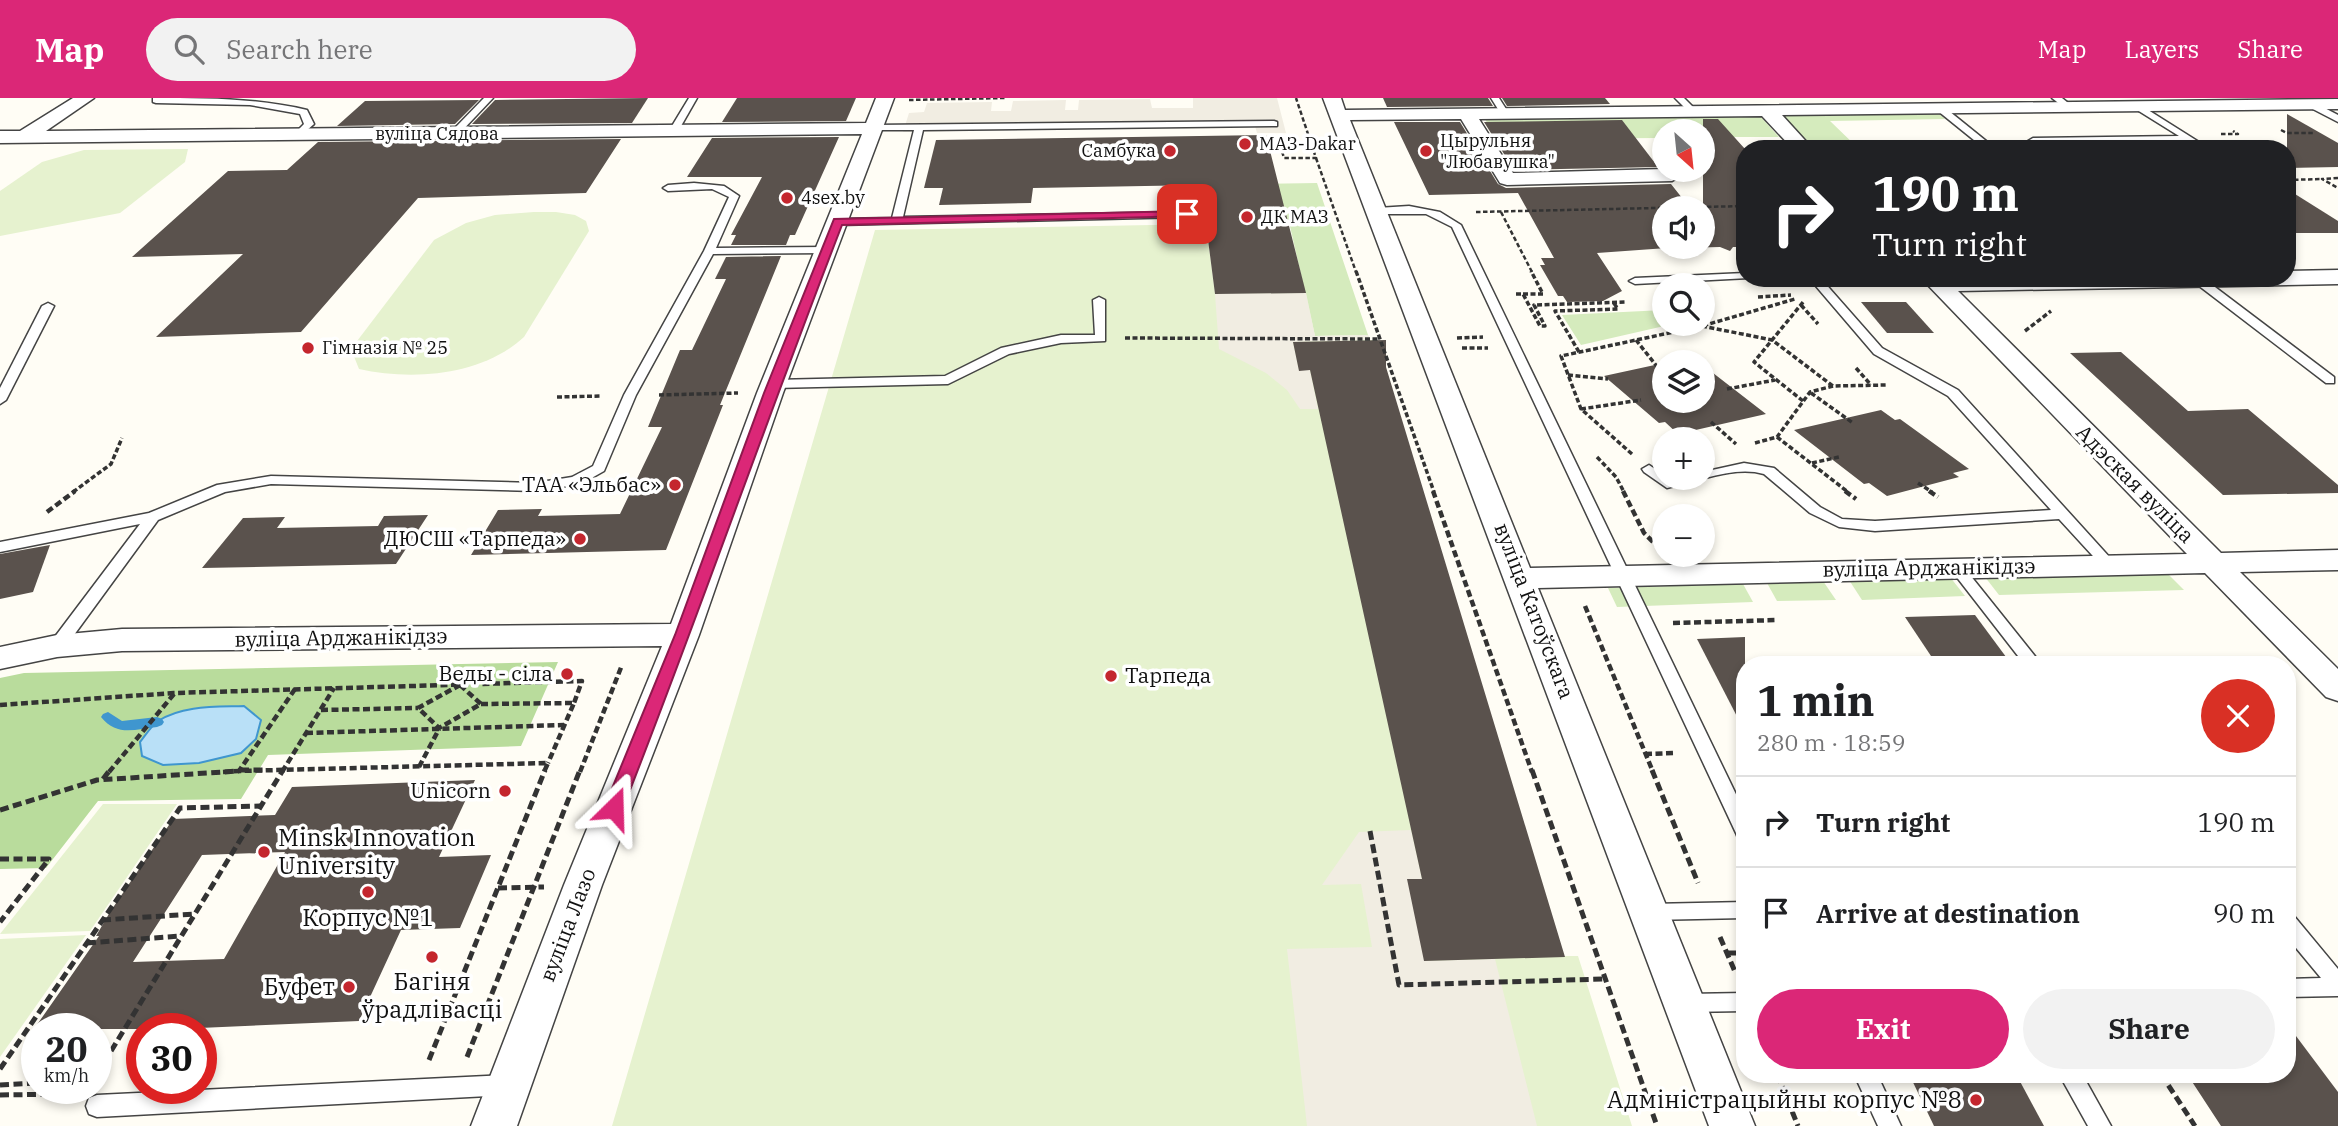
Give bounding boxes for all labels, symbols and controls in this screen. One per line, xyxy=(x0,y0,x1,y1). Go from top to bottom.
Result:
search box xyxy=(146,18,636,81)
text: Map xyxy=(35,28,104,71)
icon: search xyxy=(170,30,208,68)
text: Search here xyxy=(226,32,373,66)
text: Map xyxy=(2038,33,2086,65)
text: Layers xyxy=(2124,33,2199,65)
text: Share xyxy=(2237,33,2303,65)
north arrow xyxy=(1652,119,1715,182)
map controls xyxy=(1652,119,1715,567)
street label: вуліца Сядова xyxy=(375,122,499,145)
place label: Цырульня "Любавушка" xyxy=(1440,129,1555,173)
place label: МАЗ-Dakar xyxy=(1259,132,1356,155)
marker: МАЗ-Dakar xyxy=(1237,136,1253,152)
place label: Самбука xyxy=(1082,139,1156,162)
marker: Самбука xyxy=(1162,143,1178,159)
marker: Цырульня "Любавушка" xyxy=(1418,143,1434,159)
text: 190 m xyxy=(1872,161,2019,224)
icon: right xyxy=(1757,168,1848,259)
pin xyxy=(1157,184,1217,244)
place label: 4sex.by xyxy=(801,186,865,209)
marker: 4sex.by xyxy=(779,190,795,206)
icon: arrive xyxy=(1168,195,1206,233)
button: sound xyxy=(1652,196,1715,259)
place label: ДК МАЗ xyxy=(1261,205,1329,228)
marker: ДК МАЗ xyxy=(1239,209,1255,225)
text: Turn right xyxy=(1872,223,2027,265)
button: search xyxy=(1652,273,1715,336)
place label: Гімназія № 25 xyxy=(322,336,448,359)
marker: Гімназія № 25 xyxy=(300,340,316,356)
button: layers xyxy=(1652,350,1715,413)
street label: Адэская вуліца xyxy=(2070,418,2201,549)
button: + xyxy=(1652,427,1715,490)
place label: ТАА «Эльбас» xyxy=(522,470,661,498)
marker: ТАА «Эльбас» xyxy=(667,477,683,493)
button: − xyxy=(1652,504,1715,567)
street label: вуліца Катоўскага xyxy=(1488,519,1581,703)
place label: ДЮСШ «Тарпеда» xyxy=(384,524,566,552)
marker: ДЮСШ «Тарпеда» xyxy=(572,531,588,547)
street label: вуліца Арджанікідзэ xyxy=(1822,551,2036,583)
street label: вуліца Арджанікідзэ xyxy=(234,621,448,653)
place label: Веды - сіла xyxy=(438,659,553,687)
place label: Тарпеда xyxy=(1125,661,1211,689)
marker: Веды - сіла xyxy=(559,666,575,682)
marker: Тарпеда xyxy=(1103,668,1119,684)
text: 1 min xyxy=(1757,673,1875,728)
button: close xyxy=(2201,679,2275,753)
text: 280 m · 18:59 xyxy=(1757,727,1906,757)
position arrow xyxy=(577,771,651,845)
place label: Unicorn xyxy=(410,776,491,804)
marker: Unicorn xyxy=(497,783,513,799)
icon: right xyxy=(1757,803,1795,841)
text: Turn right xyxy=(1816,805,1950,839)
text: 190 m xyxy=(2197,805,2275,839)
place label: Minsk Innovation University xyxy=(278,821,476,881)
marker: Minsk Innovation University xyxy=(256,844,272,860)
street label: вуліца Лазо xyxy=(533,864,602,985)
marker: Корпус №1 xyxy=(360,884,376,900)
icon: arrive xyxy=(1757,894,1795,932)
text: Arrive at destination xyxy=(1816,896,2080,930)
text: 90 m xyxy=(2213,896,2275,930)
place label: Корпус №1 xyxy=(302,901,434,933)
marker: Багіня ўрадлівасці xyxy=(424,949,440,965)
place label: Багіня ўрадлівасці xyxy=(362,965,502,1025)
place label: Буфет xyxy=(264,970,335,1002)
marker: Буфет xyxy=(341,979,357,995)
button: Exit xyxy=(1757,989,2009,1069)
button: Share xyxy=(2023,989,2275,1069)
speed limit sign: 30 xyxy=(126,1013,217,1104)
text: 20 xyxy=(45,1026,88,1072)
text: km/h xyxy=(44,1064,89,1087)
place label: Адміністрацыйны корпус №8 xyxy=(1607,1083,1962,1115)
marker: Адміністрацыйны корпус №8 xyxy=(1968,1092,1984,1108)

